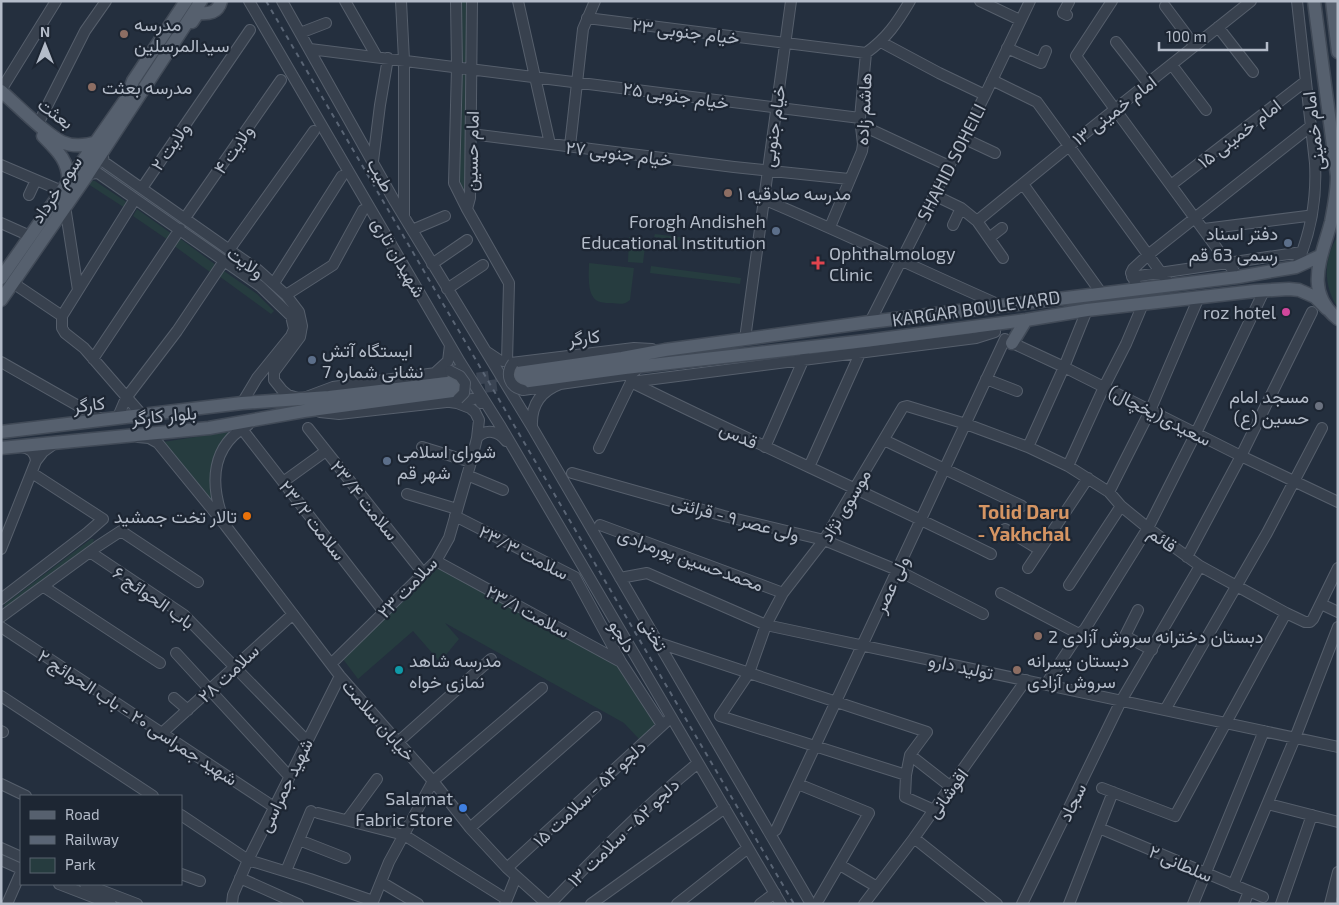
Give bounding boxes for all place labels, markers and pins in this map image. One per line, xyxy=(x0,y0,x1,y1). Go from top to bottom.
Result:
place label: مدرسه سیدالمرسلین xyxy=(134,13,230,57)
marker: مدرسه سیدالمرسلین xyxy=(118,28,130,40)
place label: مدرسه بعثت xyxy=(102,76,192,99)
marker: مدرسه بعثت xyxy=(86,81,98,93)
place label: مدرسه صادقیه ۱ xyxy=(738,182,851,205)
marker: مدرسه صادقیه ۱ xyxy=(722,187,734,199)
place label: Forogh Andisheh Educational Institution xyxy=(581,210,766,253)
place label: دفتر اسناد رسمی 63 قم xyxy=(1189,222,1278,267)
marker: Forogh Andisheh Educational Institution xyxy=(770,225,782,237)
marker: دفتر اسناد رسمی 63 قم xyxy=(1282,237,1294,249)
place label: Ophthalmology Clinic xyxy=(829,242,956,285)
marker: Ophthalmology Clinic xyxy=(811,256,825,270)
place label: roz hotel xyxy=(1203,301,1277,323)
marker: roz hotel xyxy=(1280,306,1292,318)
place label: ایستگاه آتش نشانی شماره 7 xyxy=(322,339,423,383)
marker: ایستگاه آتش نشانی شماره 7 xyxy=(306,354,318,366)
place label: مسجد امام حسین (ع) xyxy=(1229,385,1309,430)
marker: مسجد امام حسین (ع) xyxy=(1313,400,1325,412)
place label: شورای اسلامی شهر قم xyxy=(397,440,496,485)
marker: شورای اسلامی شهر قم xyxy=(381,455,393,467)
place label: تالار تخت جمشید xyxy=(114,505,237,528)
marker: تالار تخت جمشید xyxy=(241,510,253,522)
place label: دبستان دخترانه سروش آزادی 2 xyxy=(1048,625,1263,648)
marker: دبستان دخترانه سروش آزادی 2 xyxy=(1032,630,1044,642)
place label: مدرسه شاهد نمازی خواه xyxy=(409,649,501,693)
place label: دبستان پسرانه سروش آزادی xyxy=(1027,649,1129,693)
marker: مدرسه شاهد نمازی خواه xyxy=(393,664,405,676)
marker: دبستان پسرانه سروش آزادی xyxy=(1011,664,1023,676)
place label: Salamat Fabric Store xyxy=(355,787,453,830)
marker: Salamat Fabric Store xyxy=(457,802,469,814)

